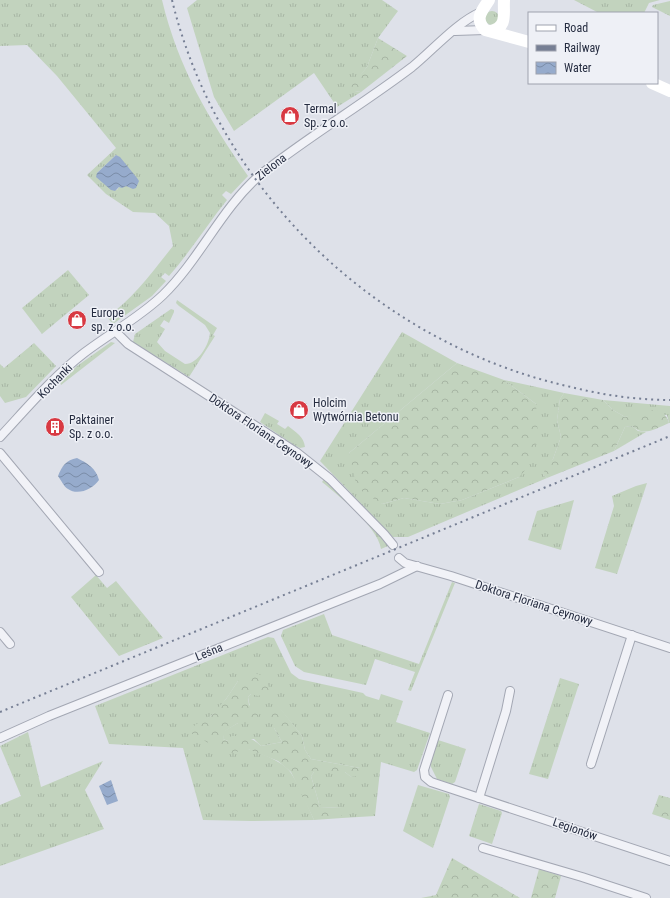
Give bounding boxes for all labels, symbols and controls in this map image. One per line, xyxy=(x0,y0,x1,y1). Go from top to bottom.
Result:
legend xyxy=(528,12,658,84)
text: Road xyxy=(564,21,588,35)
text: Railway xyxy=(564,41,600,55)
text: Water xyxy=(564,61,592,75)
place label: Termal Sp. z o.o. xyxy=(304,102,348,130)
shop icon: Termal Sp. z o.o. xyxy=(279,105,301,127)
street label: Zielona xyxy=(253,151,289,183)
place label: Europe sp. z o.o. xyxy=(91,306,135,334)
shop icon: Europe sp. z o.o. xyxy=(66,309,88,331)
street label: Kochanki xyxy=(35,361,75,401)
street label: Doktora Floriana Ceynowy xyxy=(206,391,316,471)
place label: Holcim Wytwórnia Betonu xyxy=(313,396,399,424)
shop icon: Holcim Wytwórnia Betonu xyxy=(288,399,310,421)
place label: Paktainer Sp. z o.o. xyxy=(69,413,114,441)
building icon: Paktainer Sp. z o.o. xyxy=(44,416,66,438)
street label: Doktora Floriana Ceynowy xyxy=(474,577,594,629)
street label: Leśna xyxy=(193,640,225,664)
street label: Legionów xyxy=(551,815,599,843)

